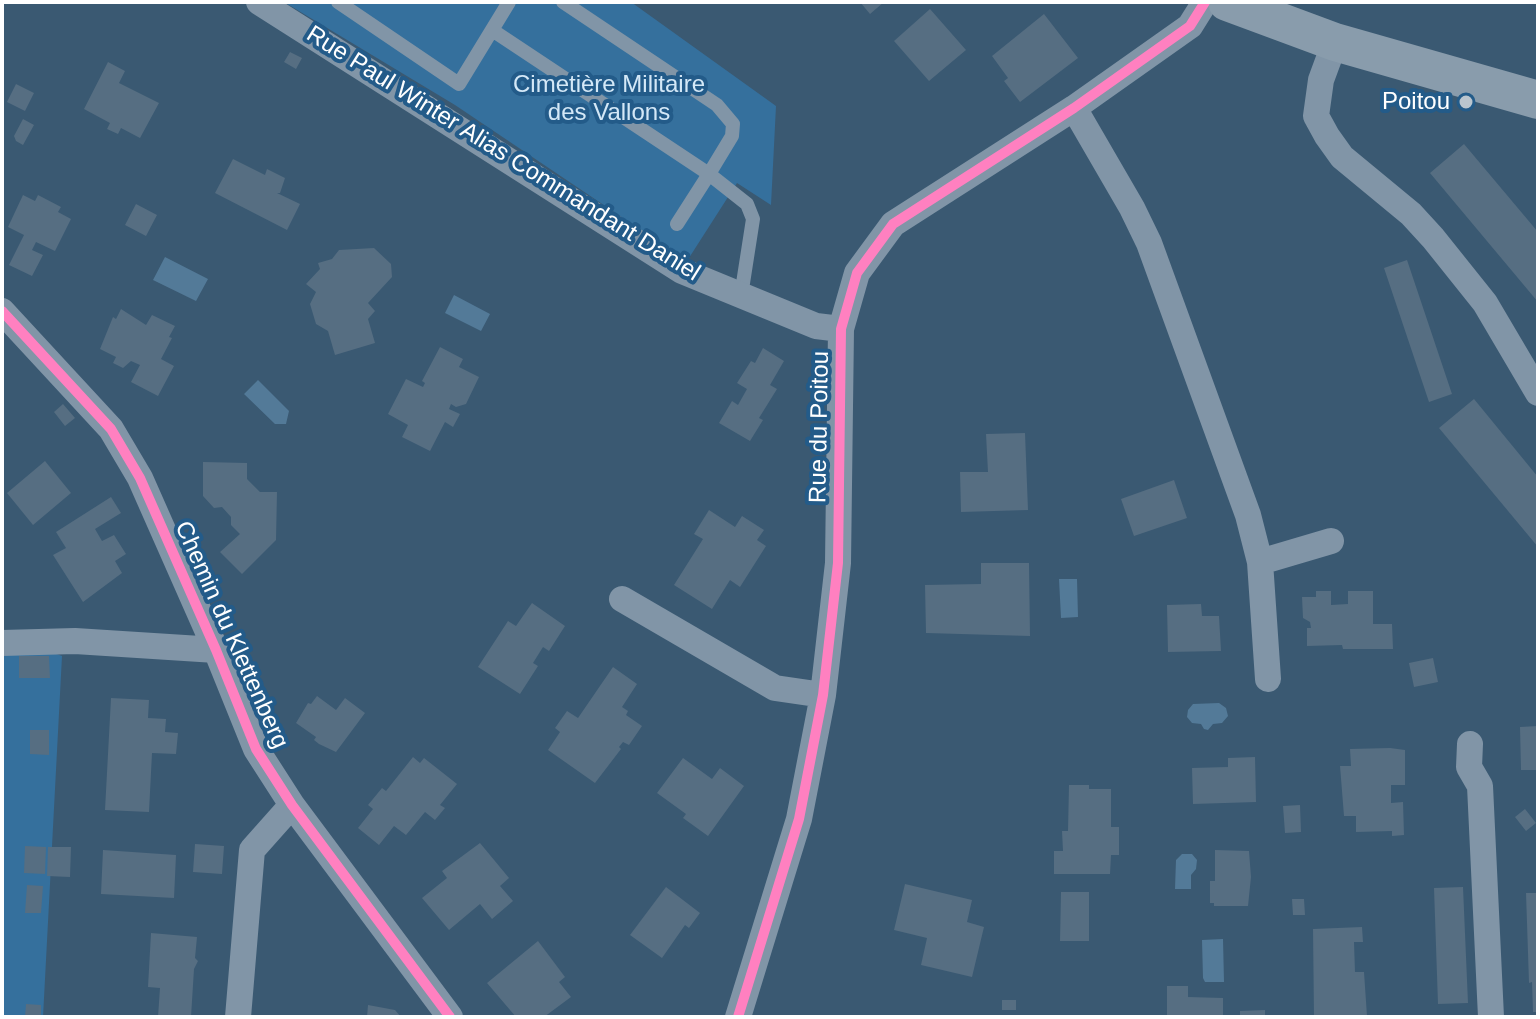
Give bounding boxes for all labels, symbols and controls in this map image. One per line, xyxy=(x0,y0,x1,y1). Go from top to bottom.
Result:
street label: Rue Paul Winter Alias Commandant Daniel xyxy=(301,20,705,288)
park label: Cimetière Militaire des Vallons xyxy=(513,71,705,127)
place label: Poitou xyxy=(1382,88,1450,116)
marker: Poitou xyxy=(1457,93,1475,111)
street label: Rue du Poitou xyxy=(804,351,836,503)
street label: Chemin du Klettenberg xyxy=(168,517,294,753)

